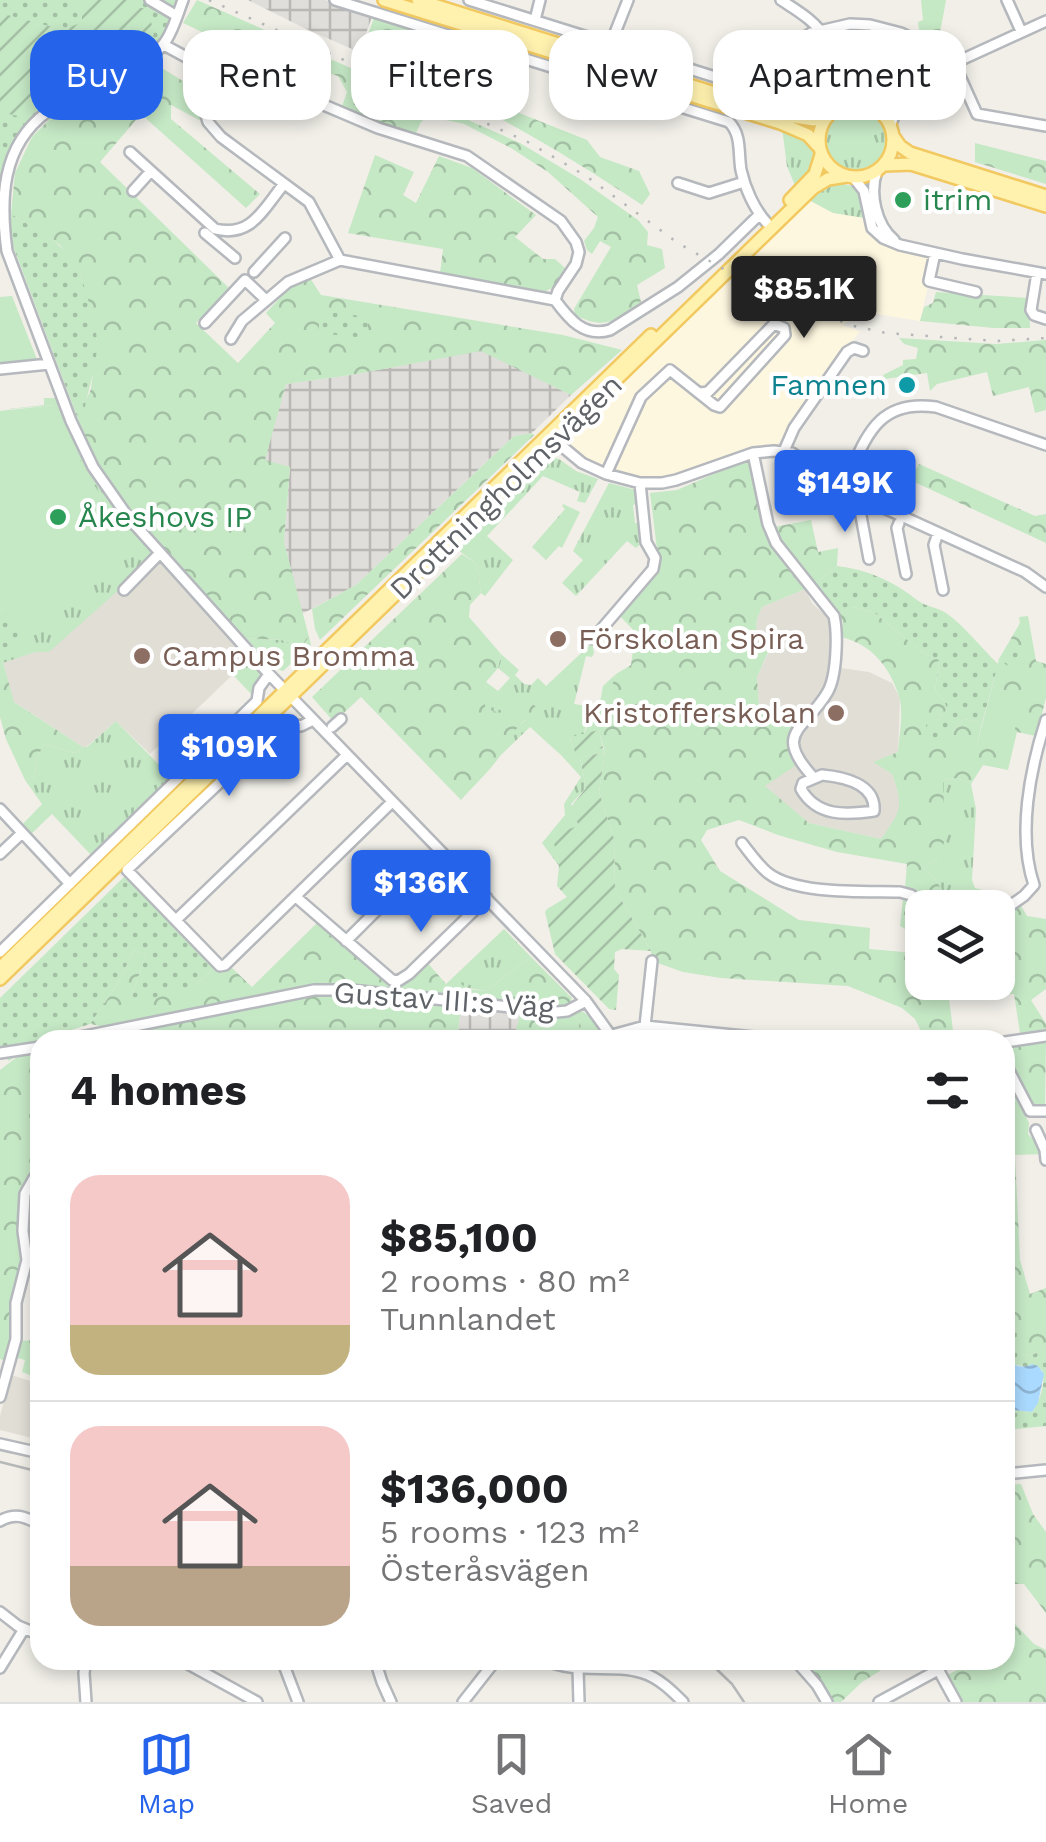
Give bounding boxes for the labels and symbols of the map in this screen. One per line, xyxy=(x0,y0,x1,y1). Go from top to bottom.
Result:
place label: itrim xyxy=(923,182,992,217)
marker: itrim xyxy=(892,189,914,211)
pin: $85.1K xyxy=(723,256,885,341)
street label: Drottningholmsvägen xyxy=(382,367,629,607)
place label: Famnen xyxy=(770,367,887,402)
marker: Famnen xyxy=(896,374,918,396)
pin: $149K xyxy=(775,450,915,535)
place label: Åkeshovs IP xyxy=(78,499,252,534)
marker: Åkeshovs IP xyxy=(47,506,69,528)
place label: Förskolan Spira xyxy=(578,621,804,656)
marker: Förskolan Spira xyxy=(547,628,569,650)
place label: Campus Bromma xyxy=(162,638,415,673)
marker: Campus Bromma xyxy=(131,645,153,667)
place label: Kristofferskolan xyxy=(583,695,816,730)
marker: Kristofferskolan xyxy=(825,702,847,724)
pin: $109K xyxy=(159,714,299,799)
pin: $136K xyxy=(351,850,491,935)
street label: Gustav III:s Väg xyxy=(332,974,556,1025)

